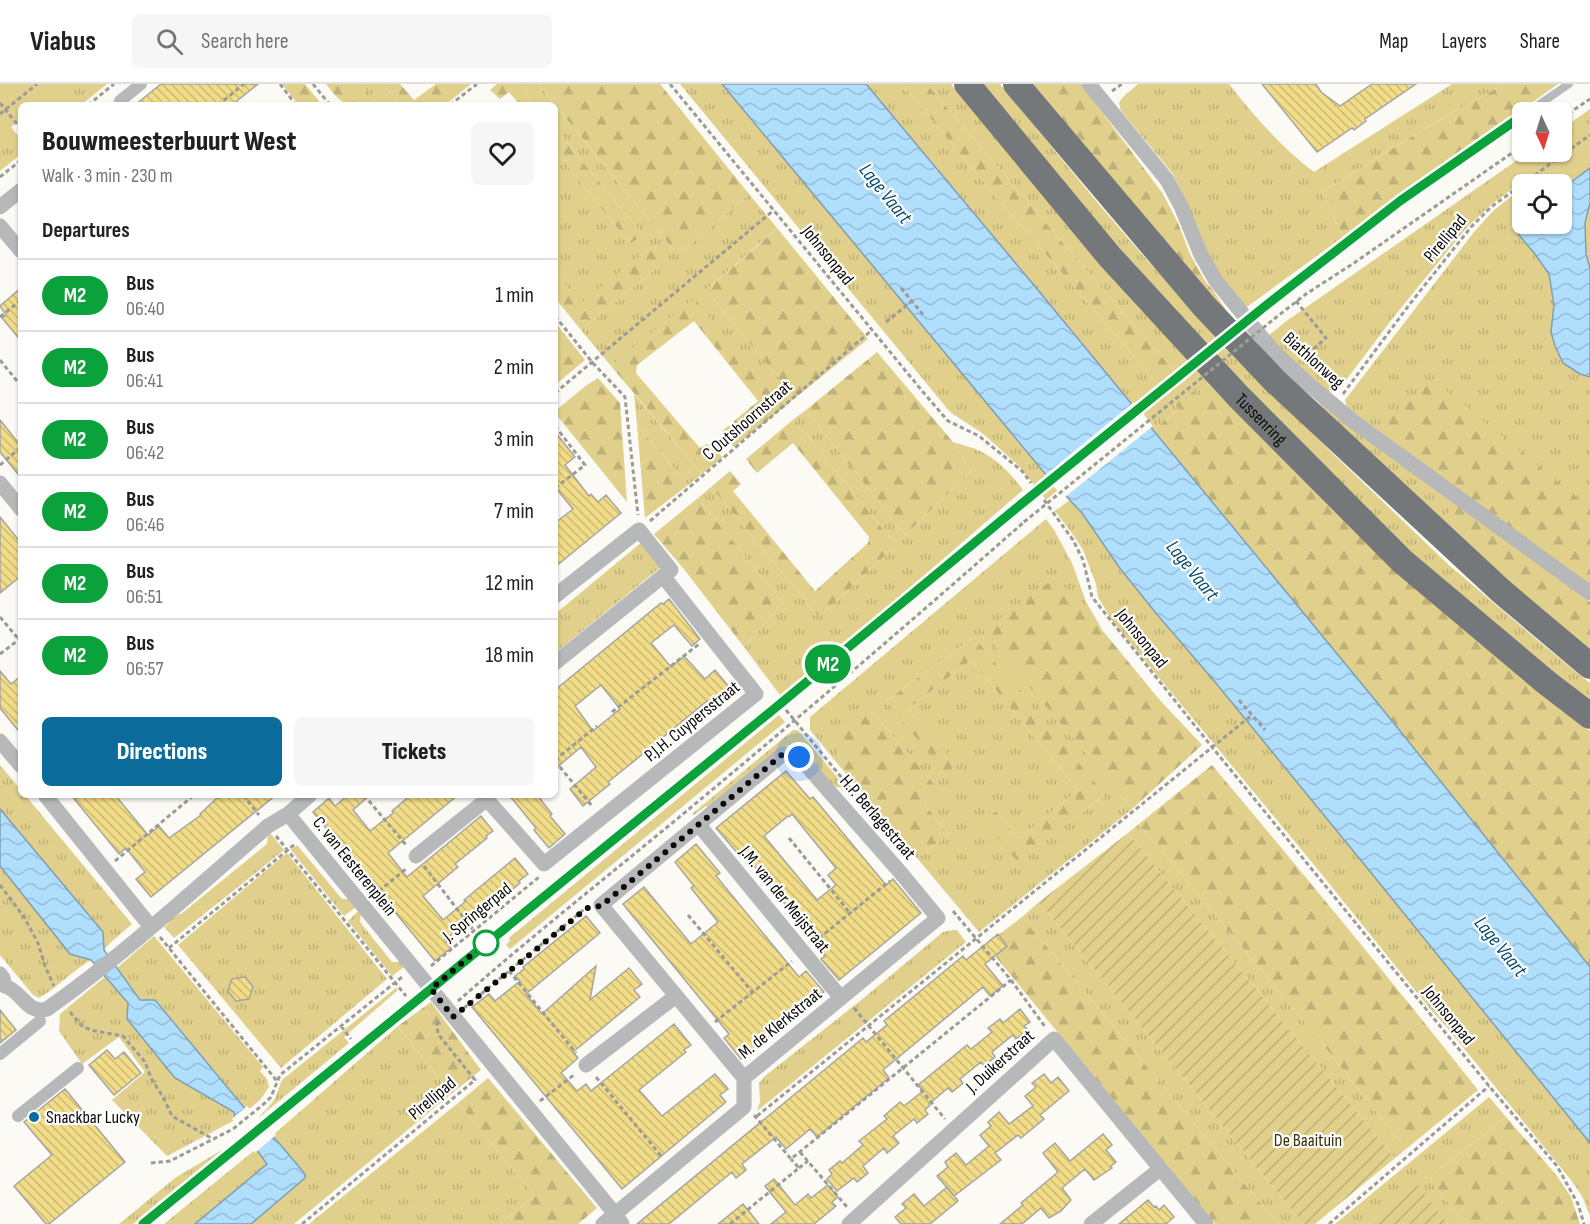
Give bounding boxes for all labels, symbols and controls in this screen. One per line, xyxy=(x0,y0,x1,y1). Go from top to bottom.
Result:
search box xyxy=(132,14,552,68)
text: Viabus xyxy=(30,25,96,58)
icon: search xyxy=(153,25,186,58)
text: Search here xyxy=(201,28,288,55)
text: Map xyxy=(1379,29,1408,54)
text: Layers xyxy=(1441,29,1487,54)
text: Share xyxy=(1520,29,1560,54)
north arrow xyxy=(1512,102,1572,162)
map controls xyxy=(1512,102,1572,234)
button: heart xyxy=(471,122,534,185)
text: Bouwmeesterbuurt West xyxy=(42,125,296,158)
water label: Lage Vaart xyxy=(854,159,917,229)
text: Walk · 3 min · 230 m xyxy=(42,164,173,188)
button: locate xyxy=(1512,174,1572,234)
street label: Pirellipad xyxy=(1420,210,1471,266)
text: Departures xyxy=(42,217,130,244)
street label: Johnsonpad xyxy=(797,221,858,289)
text: Bus xyxy=(126,270,155,297)
text: 1 min xyxy=(495,282,534,309)
text: M2 xyxy=(64,283,86,308)
text: 06:40 xyxy=(126,297,165,321)
street label: Biathlonweg xyxy=(1279,328,1348,393)
text: Bus xyxy=(126,342,155,369)
text: 2 min xyxy=(494,354,534,381)
text: M2 xyxy=(64,355,86,380)
text: 06:41 xyxy=(126,369,163,393)
street label: C Outshoornstraat xyxy=(698,376,797,465)
street label: Tussenring xyxy=(1230,389,1291,450)
text: Bus xyxy=(126,414,155,441)
text: 3 min xyxy=(494,426,534,453)
text: M2 xyxy=(64,427,86,452)
text: 06:42 xyxy=(126,441,164,465)
text: Bus xyxy=(126,486,155,513)
text: 7 min xyxy=(494,498,534,525)
text: M2 xyxy=(64,499,86,524)
text: 06:46 xyxy=(126,513,165,537)
water label: Lage Vaart xyxy=(1161,536,1224,606)
text: Bus xyxy=(126,558,155,585)
text: 12 min xyxy=(486,570,534,597)
text: M2 xyxy=(64,571,86,596)
text: 06:51 xyxy=(126,585,162,609)
street label: Johnsonpad xyxy=(1111,604,1172,672)
text: Bus xyxy=(126,630,155,657)
text: 18 min xyxy=(486,642,534,669)
text: M2 xyxy=(64,643,86,668)
line badge: M2 xyxy=(801,644,855,684)
text: M2 xyxy=(817,652,839,677)
text: 06:57 xyxy=(126,657,163,681)
street label: P.J.H. Cuypersstraat xyxy=(640,676,745,766)
button: Directions xyxy=(42,717,282,786)
button: Tickets xyxy=(294,717,534,786)
your location xyxy=(784,742,814,772)
street label: H.P. Berlagestraat xyxy=(835,771,920,864)
street label: C. van Eesterenplein xyxy=(308,812,401,920)
street label: J.M. van der Meijstraat xyxy=(734,841,834,957)
street label: J. Springerpad xyxy=(438,878,516,947)
water label: Lage Vaart xyxy=(1469,912,1532,982)
unlabelled marker xyxy=(473,930,499,956)
street label: Johnsonpad xyxy=(1418,981,1479,1049)
street label: M. de Klerkstraat xyxy=(734,983,827,1063)
street label: J. Duikerstraat xyxy=(961,1025,1039,1098)
street label: Pirellipad xyxy=(404,1073,460,1124)
place label: Snackbar Lucky xyxy=(46,1107,140,1128)
marker: Snackbar Lucky xyxy=(27,1110,41,1124)
park label: De Baaituin xyxy=(1274,1130,1342,1151)

